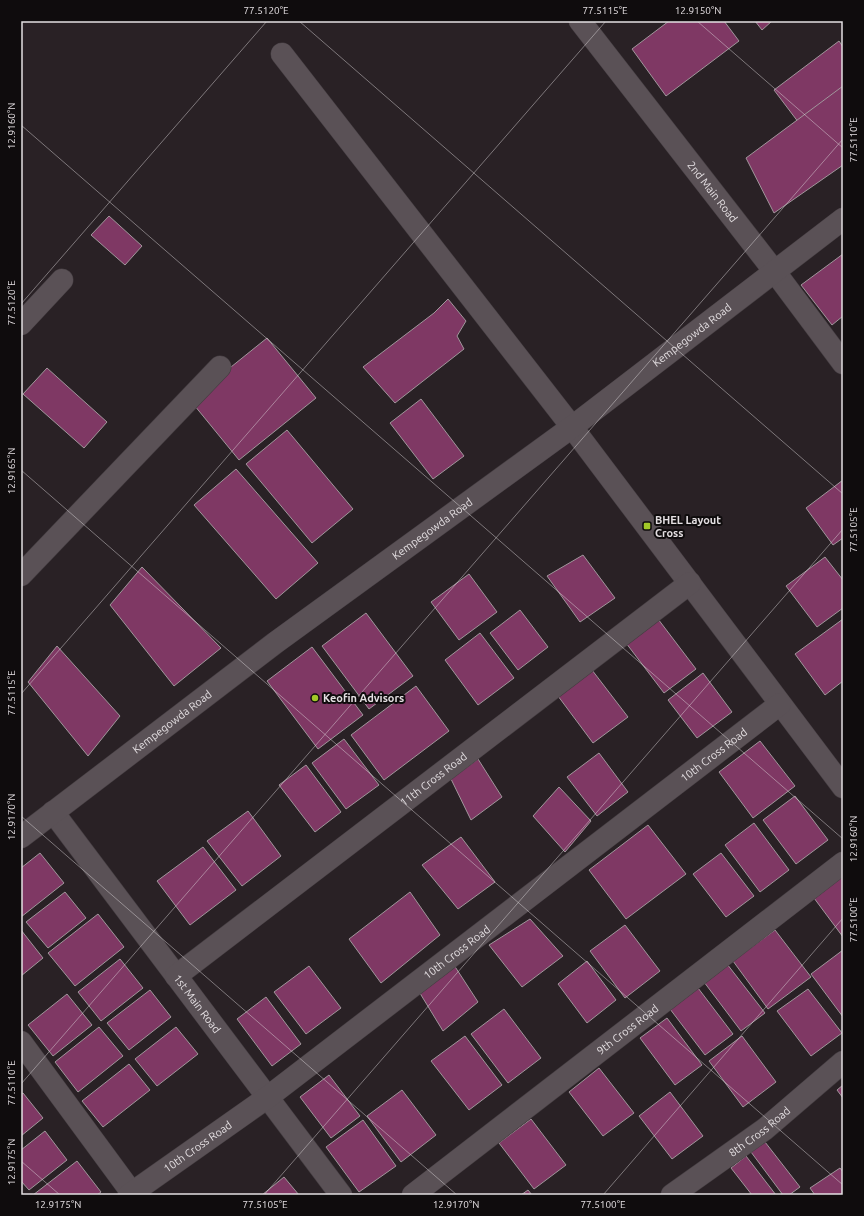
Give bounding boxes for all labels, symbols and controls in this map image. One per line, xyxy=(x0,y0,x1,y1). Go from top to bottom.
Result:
text: 77.5120°E xyxy=(243,5,289,16)
text: 77.5115°E xyxy=(582,5,628,16)
text: 12.9150°N xyxy=(675,5,721,16)
text: 12.9160°N xyxy=(6,103,17,149)
text: 77.5110°E xyxy=(848,117,859,163)
street label: 2nd Main Road xyxy=(685,159,740,224)
text: 77.5120°E xyxy=(6,280,17,326)
street label: Kempegowda Road xyxy=(650,301,734,369)
text: 12.9165°N xyxy=(6,448,17,494)
street label: Kempegowda Road xyxy=(390,496,475,562)
text: 77.5105°E xyxy=(848,507,859,553)
place label: BHEL Layout Cross xyxy=(655,514,721,539)
marker: BHEL Layout Cross xyxy=(642,521,652,531)
text: 77.5115°E xyxy=(6,670,17,716)
street label: Kempegowda Road xyxy=(130,688,214,756)
place label: Keofin Advisors xyxy=(323,692,404,704)
marker: Keofin Advisors xyxy=(310,693,320,703)
street label: 10th Cross Road xyxy=(678,726,749,784)
street label: 11th Cross Road xyxy=(398,750,469,808)
text: 12.9170°N xyxy=(6,794,17,840)
text: 12.9160°N xyxy=(848,816,859,862)
text: 77.5100°E xyxy=(848,897,859,943)
street label: 10th Cross Road xyxy=(421,923,492,981)
street label: 1st Main Road xyxy=(171,972,223,1035)
street label: 9th Cross Road xyxy=(594,1002,661,1057)
text: 77.5110°E xyxy=(6,1060,17,1106)
street label: 8th Cross Road xyxy=(726,1104,792,1159)
street label: 10th Cross Road xyxy=(161,1119,234,1175)
text: 12.9175°N xyxy=(6,1139,17,1185)
text: 12.9175°N xyxy=(35,1199,81,1210)
text: 77.5105°E xyxy=(242,1199,288,1210)
text: 12.9170°N xyxy=(433,1199,479,1210)
text: 77.5100°E xyxy=(580,1199,626,1210)

